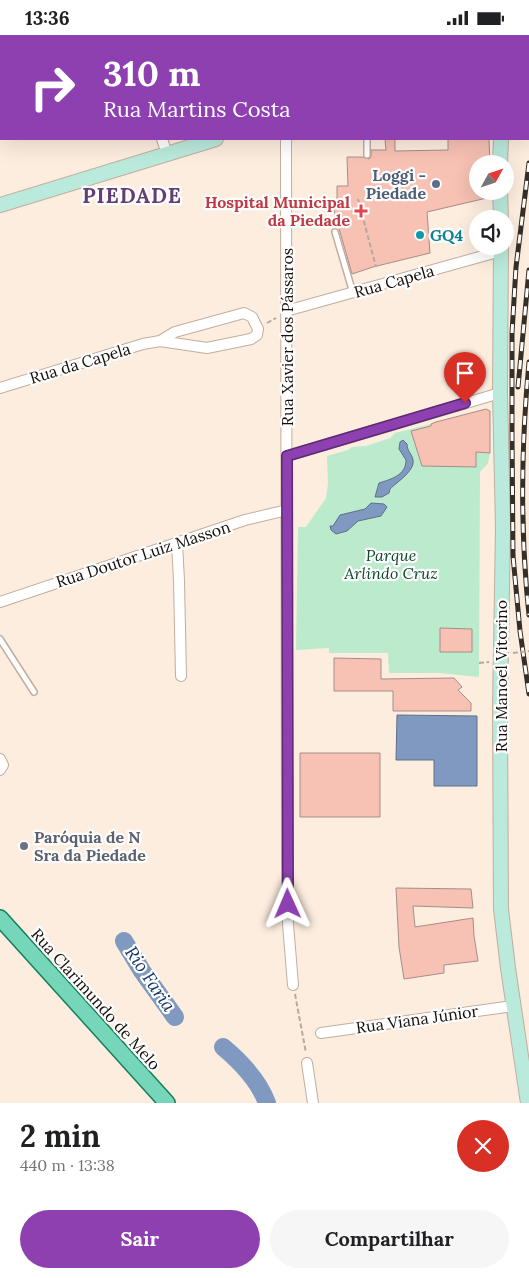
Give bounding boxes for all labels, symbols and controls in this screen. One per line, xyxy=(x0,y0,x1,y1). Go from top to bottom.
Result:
text: 13:36 xyxy=(25,6,70,30)
text: 310 m xyxy=(103,51,200,96)
icon: right xyxy=(20,55,85,120)
text: Rua Martins Costa xyxy=(103,95,291,123)
north arrow xyxy=(469,155,514,200)
map controls xyxy=(469,155,514,255)
place label: Loggi - Piedade xyxy=(366,165,426,203)
marker: Loggi - Piedade xyxy=(430,178,442,190)
district label: PIEDADE xyxy=(82,182,182,209)
place label: Hospital Municipal da Piedade xyxy=(205,192,350,230)
marker: Hospital Municipal da Piedade xyxy=(354,204,368,218)
button: sound xyxy=(469,210,514,255)
place label: GQ4 xyxy=(430,225,463,245)
marker: GQ4 xyxy=(414,229,426,241)
street label: Rua Xavier dos Pássaros xyxy=(277,248,297,426)
street label: Rua Capela xyxy=(352,260,436,302)
street label: Rua da Capela xyxy=(27,338,133,388)
pin xyxy=(444,352,486,403)
icon: arrive xyxy=(451,359,479,387)
street label: Rua Doutor Luiz Masson xyxy=(53,516,233,592)
park label: Parque Arlindo Cruz xyxy=(343,545,438,583)
street label: Rua Manoel Vitorino xyxy=(491,600,511,752)
place label: Paróquia de N Sra da Piedade xyxy=(34,827,146,865)
marker: Paróquia de N Sra da Piedade xyxy=(18,840,30,852)
position arrow xyxy=(261,877,313,929)
street label: Rua Clarimundo de Melo xyxy=(27,924,165,1074)
water label: Rio Faria xyxy=(120,942,181,1016)
street label: Rua Viana Júnior xyxy=(355,1001,479,1037)
text: 2 min xyxy=(20,1117,100,1155)
button: close xyxy=(457,1120,509,1172)
text: 440 m · 13:38 xyxy=(20,1155,115,1175)
button: Sair xyxy=(20,1210,260,1268)
button: Compartilhar xyxy=(270,1210,509,1268)

